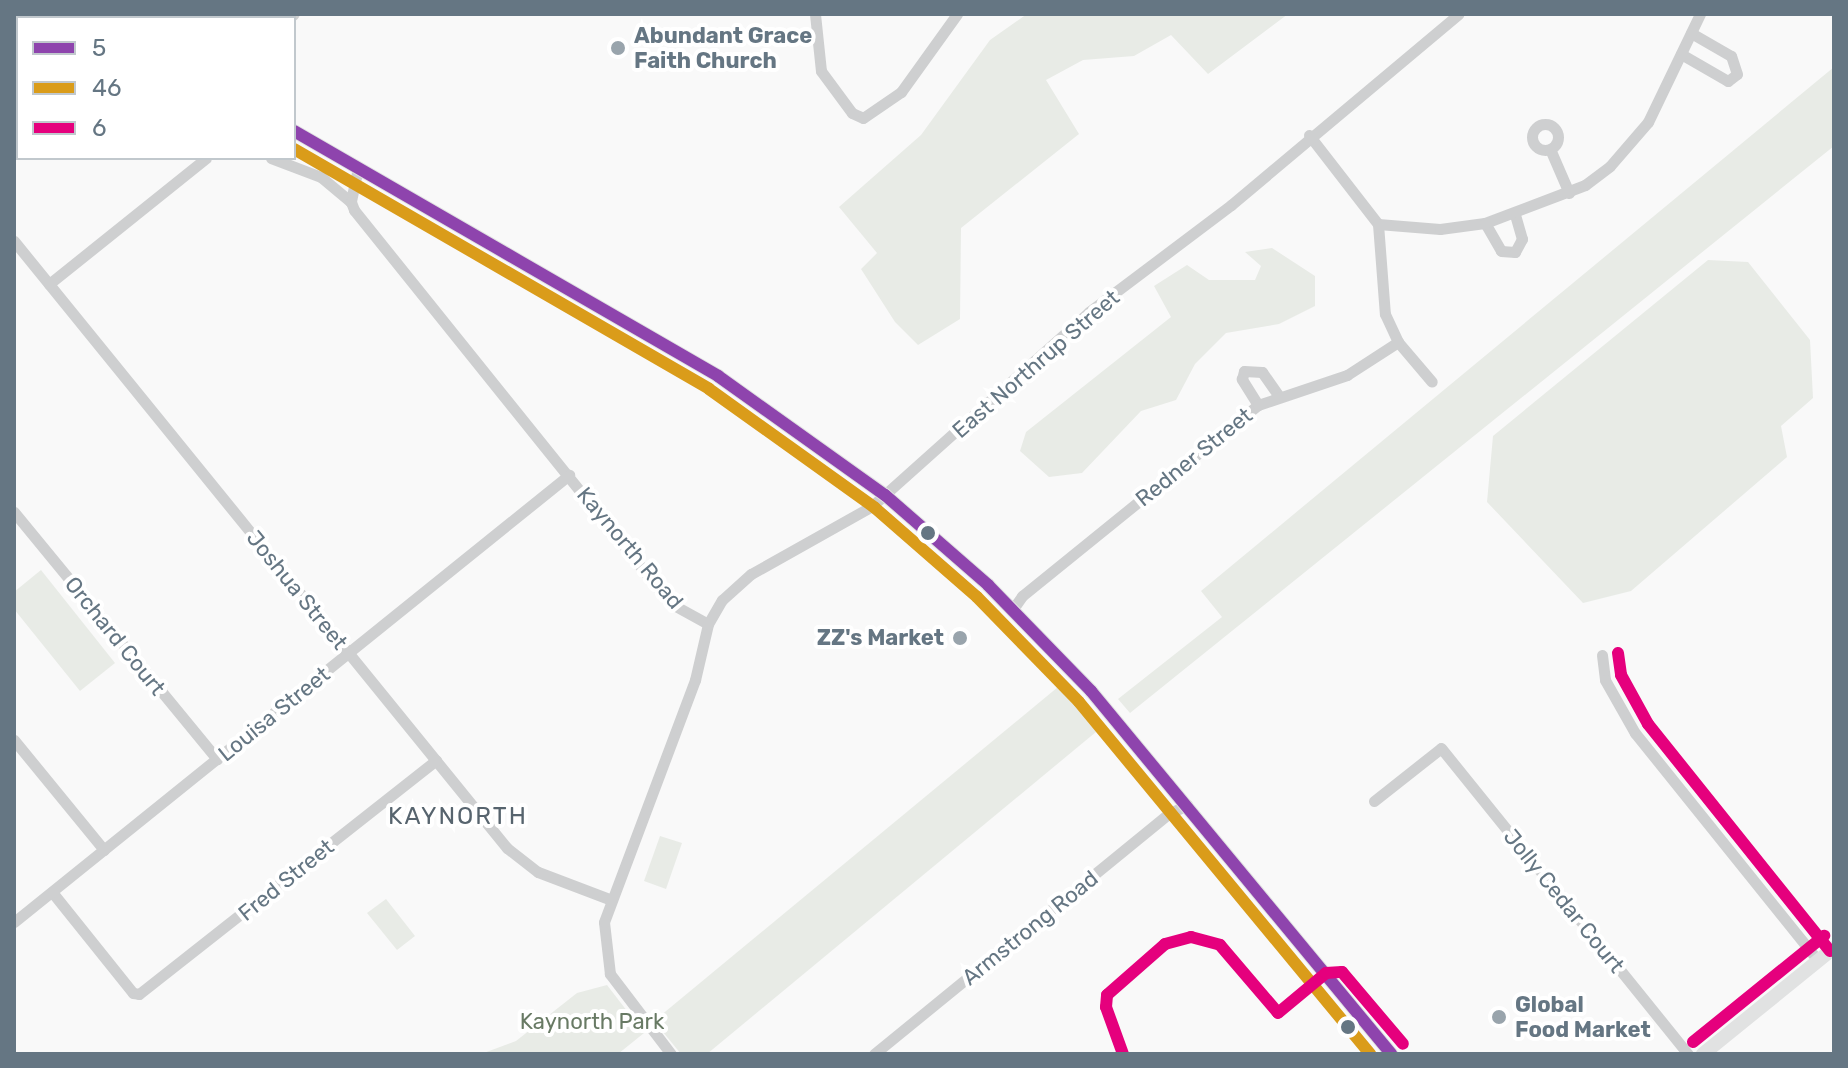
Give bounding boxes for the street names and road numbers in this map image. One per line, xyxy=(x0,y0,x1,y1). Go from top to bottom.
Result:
street label: East Northrup Street xyxy=(947,284,1125,444)
street label: Redner Street xyxy=(1130,402,1258,512)
street label: Kaynorth Road xyxy=(571,482,689,614)
street label: Joshua Street xyxy=(241,525,353,655)
street label: Orchard Court xyxy=(59,571,171,701)
street label: Louisa Street xyxy=(213,661,335,767)
street label: Jolly Cedar Court xyxy=(1498,823,1630,979)
street label: Fred Street xyxy=(233,834,339,926)
street label: Armstrong Road xyxy=(957,865,1103,991)

